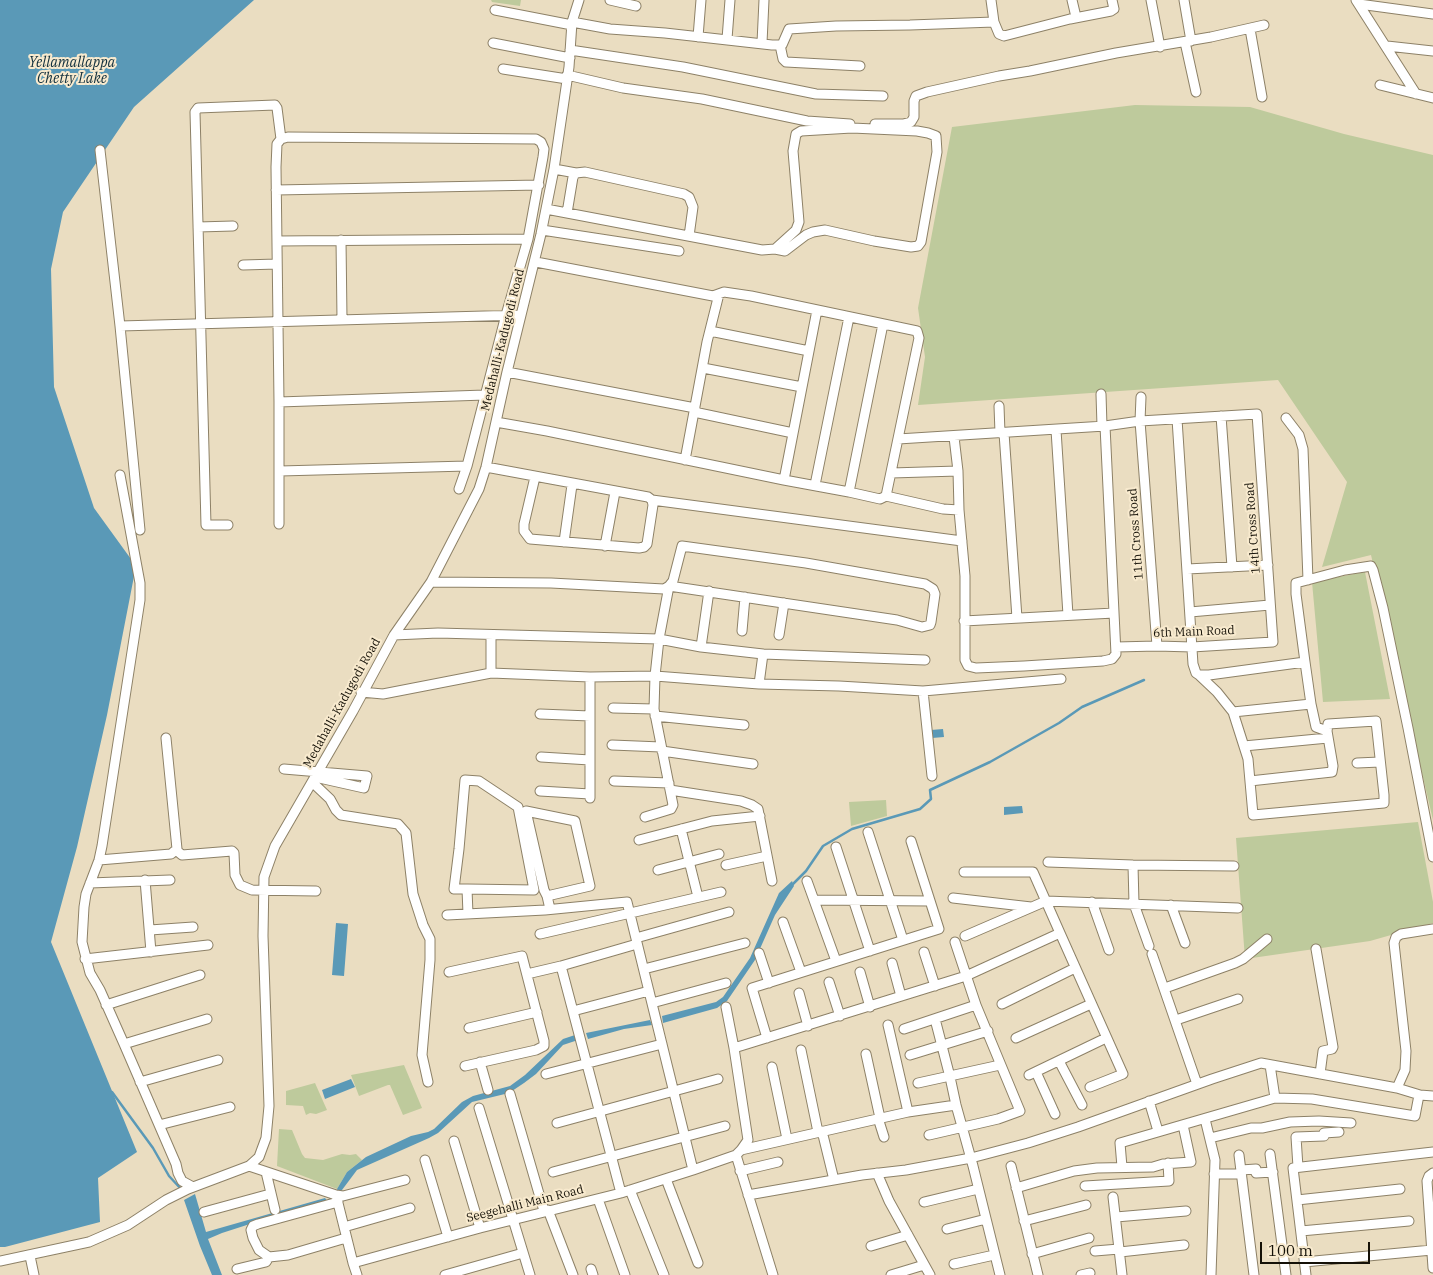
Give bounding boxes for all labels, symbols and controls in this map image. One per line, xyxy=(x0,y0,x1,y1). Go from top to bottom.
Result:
water label: Yellamallappa Chetty Lake xyxy=(29,55,115,88)
street label: Medahalli-Kadugodi Road xyxy=(478,267,528,413)
street label: 14th Cross Road xyxy=(1243,482,1263,574)
street label: 11th Cross Road xyxy=(1126,488,1146,580)
street label: 6th Main Road xyxy=(1153,623,1235,641)
street label: Medahalli-Kadugodi Road xyxy=(300,636,384,770)
street label: Seegehalli Main Road xyxy=(465,1182,585,1226)
scale bar xyxy=(1263,1232,1373,1264)
text: 100 m xyxy=(1268,1241,1313,1260)

